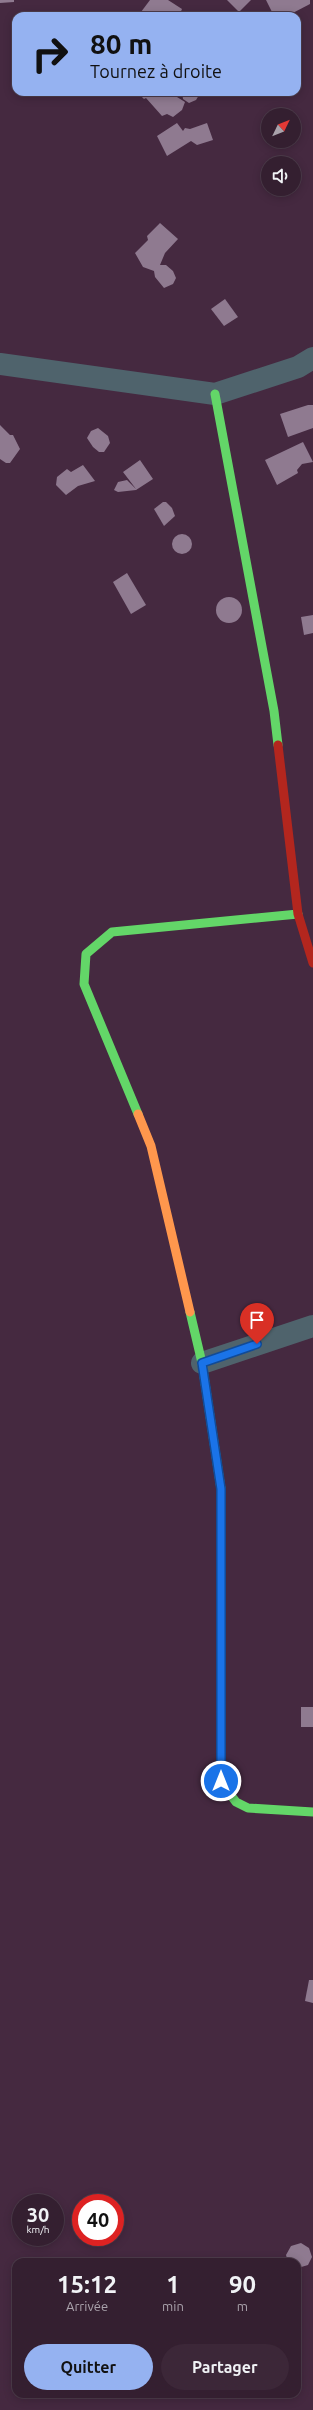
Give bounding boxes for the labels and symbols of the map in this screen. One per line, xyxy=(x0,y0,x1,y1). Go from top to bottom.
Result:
north arrow xyxy=(261,108,301,148)
pin xyxy=(240,1303,274,1344)
position arrow xyxy=(200,1760,242,1802)
speed limit sign: 40 xyxy=(72,2194,124,2246)

